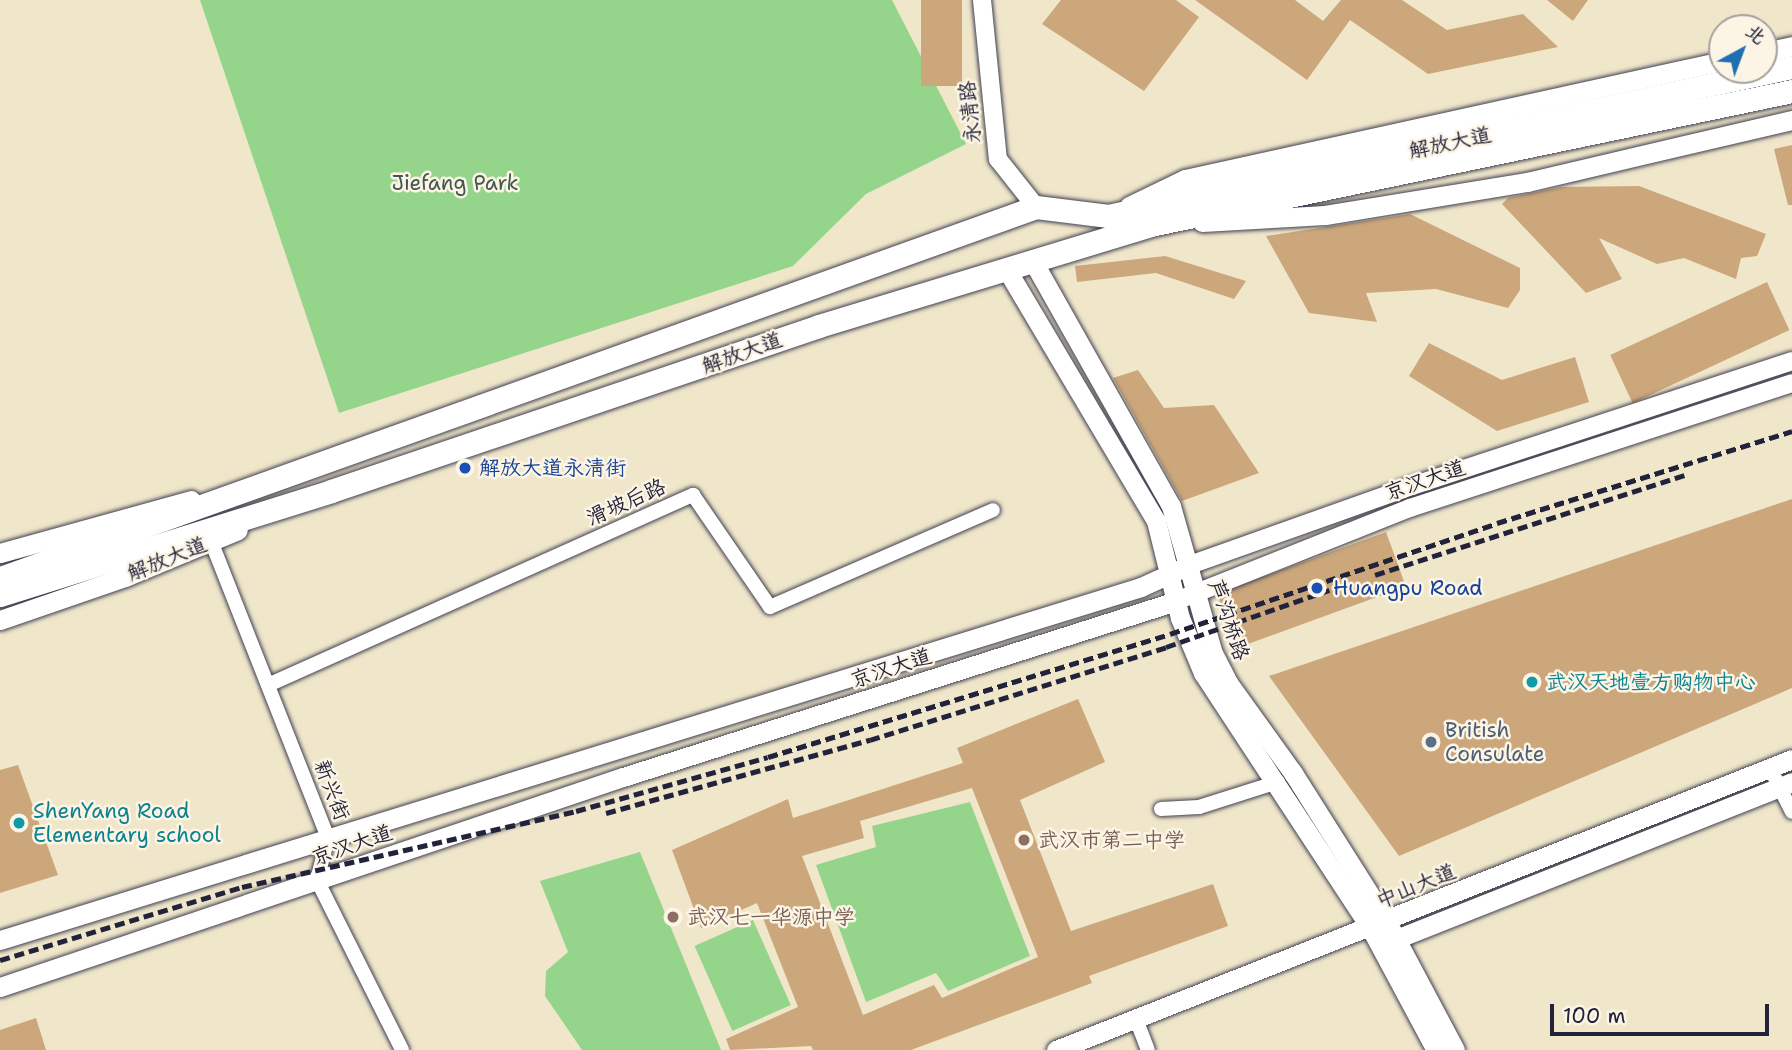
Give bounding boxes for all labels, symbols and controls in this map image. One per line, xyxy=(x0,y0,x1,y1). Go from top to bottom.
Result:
north arrow xyxy=(1708,14,1778,84)
text: 北 xyxy=(1740,19,1771,50)
street label: 永清路 xyxy=(954,79,986,145)
street label: 解放大道 xyxy=(1406,122,1494,164)
park label: Jiefang Park xyxy=(391,170,519,196)
street label: 解放大道 xyxy=(698,327,786,379)
street label: 京汉大道 xyxy=(1381,454,1469,506)
place label: 解放大道永清街 xyxy=(479,455,626,481)
marker: 解放大道永清街 xyxy=(457,460,473,476)
street label: 滑坡后路 xyxy=(583,473,669,531)
street label: 解放大道 xyxy=(123,532,211,586)
place label: Huangpu Road xyxy=(1333,575,1483,601)
street label: 芦沟桥路 xyxy=(1203,576,1255,664)
marker: Huangpu Road xyxy=(1307,578,1327,598)
street label: 京汉大道 xyxy=(847,643,935,693)
place label: 武汉天地壹方购物中心 xyxy=(1546,669,1756,695)
marker: 武汉天地壹方购物中心 xyxy=(1524,674,1540,690)
place label: British Consulate xyxy=(1445,717,1545,767)
marker: British Consulate xyxy=(1423,734,1439,750)
street label: 新兴街 xyxy=(309,756,355,824)
place label: ShenYang Road Elementary school xyxy=(33,798,221,848)
marker: ShenYang Road Elementary school xyxy=(11,815,27,831)
street label: 京汉大道 xyxy=(308,819,396,871)
place label: 武汉市第二中学 xyxy=(1038,827,1185,853)
marker: 武汉市第二中学 xyxy=(1016,832,1032,848)
street label: 中山大道 xyxy=(1372,859,1460,913)
place label: 武汉七一华源中学 xyxy=(687,904,855,930)
marker: 武汉七一华源中学 xyxy=(665,909,681,925)
scale bar xyxy=(1554,990,1773,1034)
text: 100 m xyxy=(1563,1002,1626,1030)

